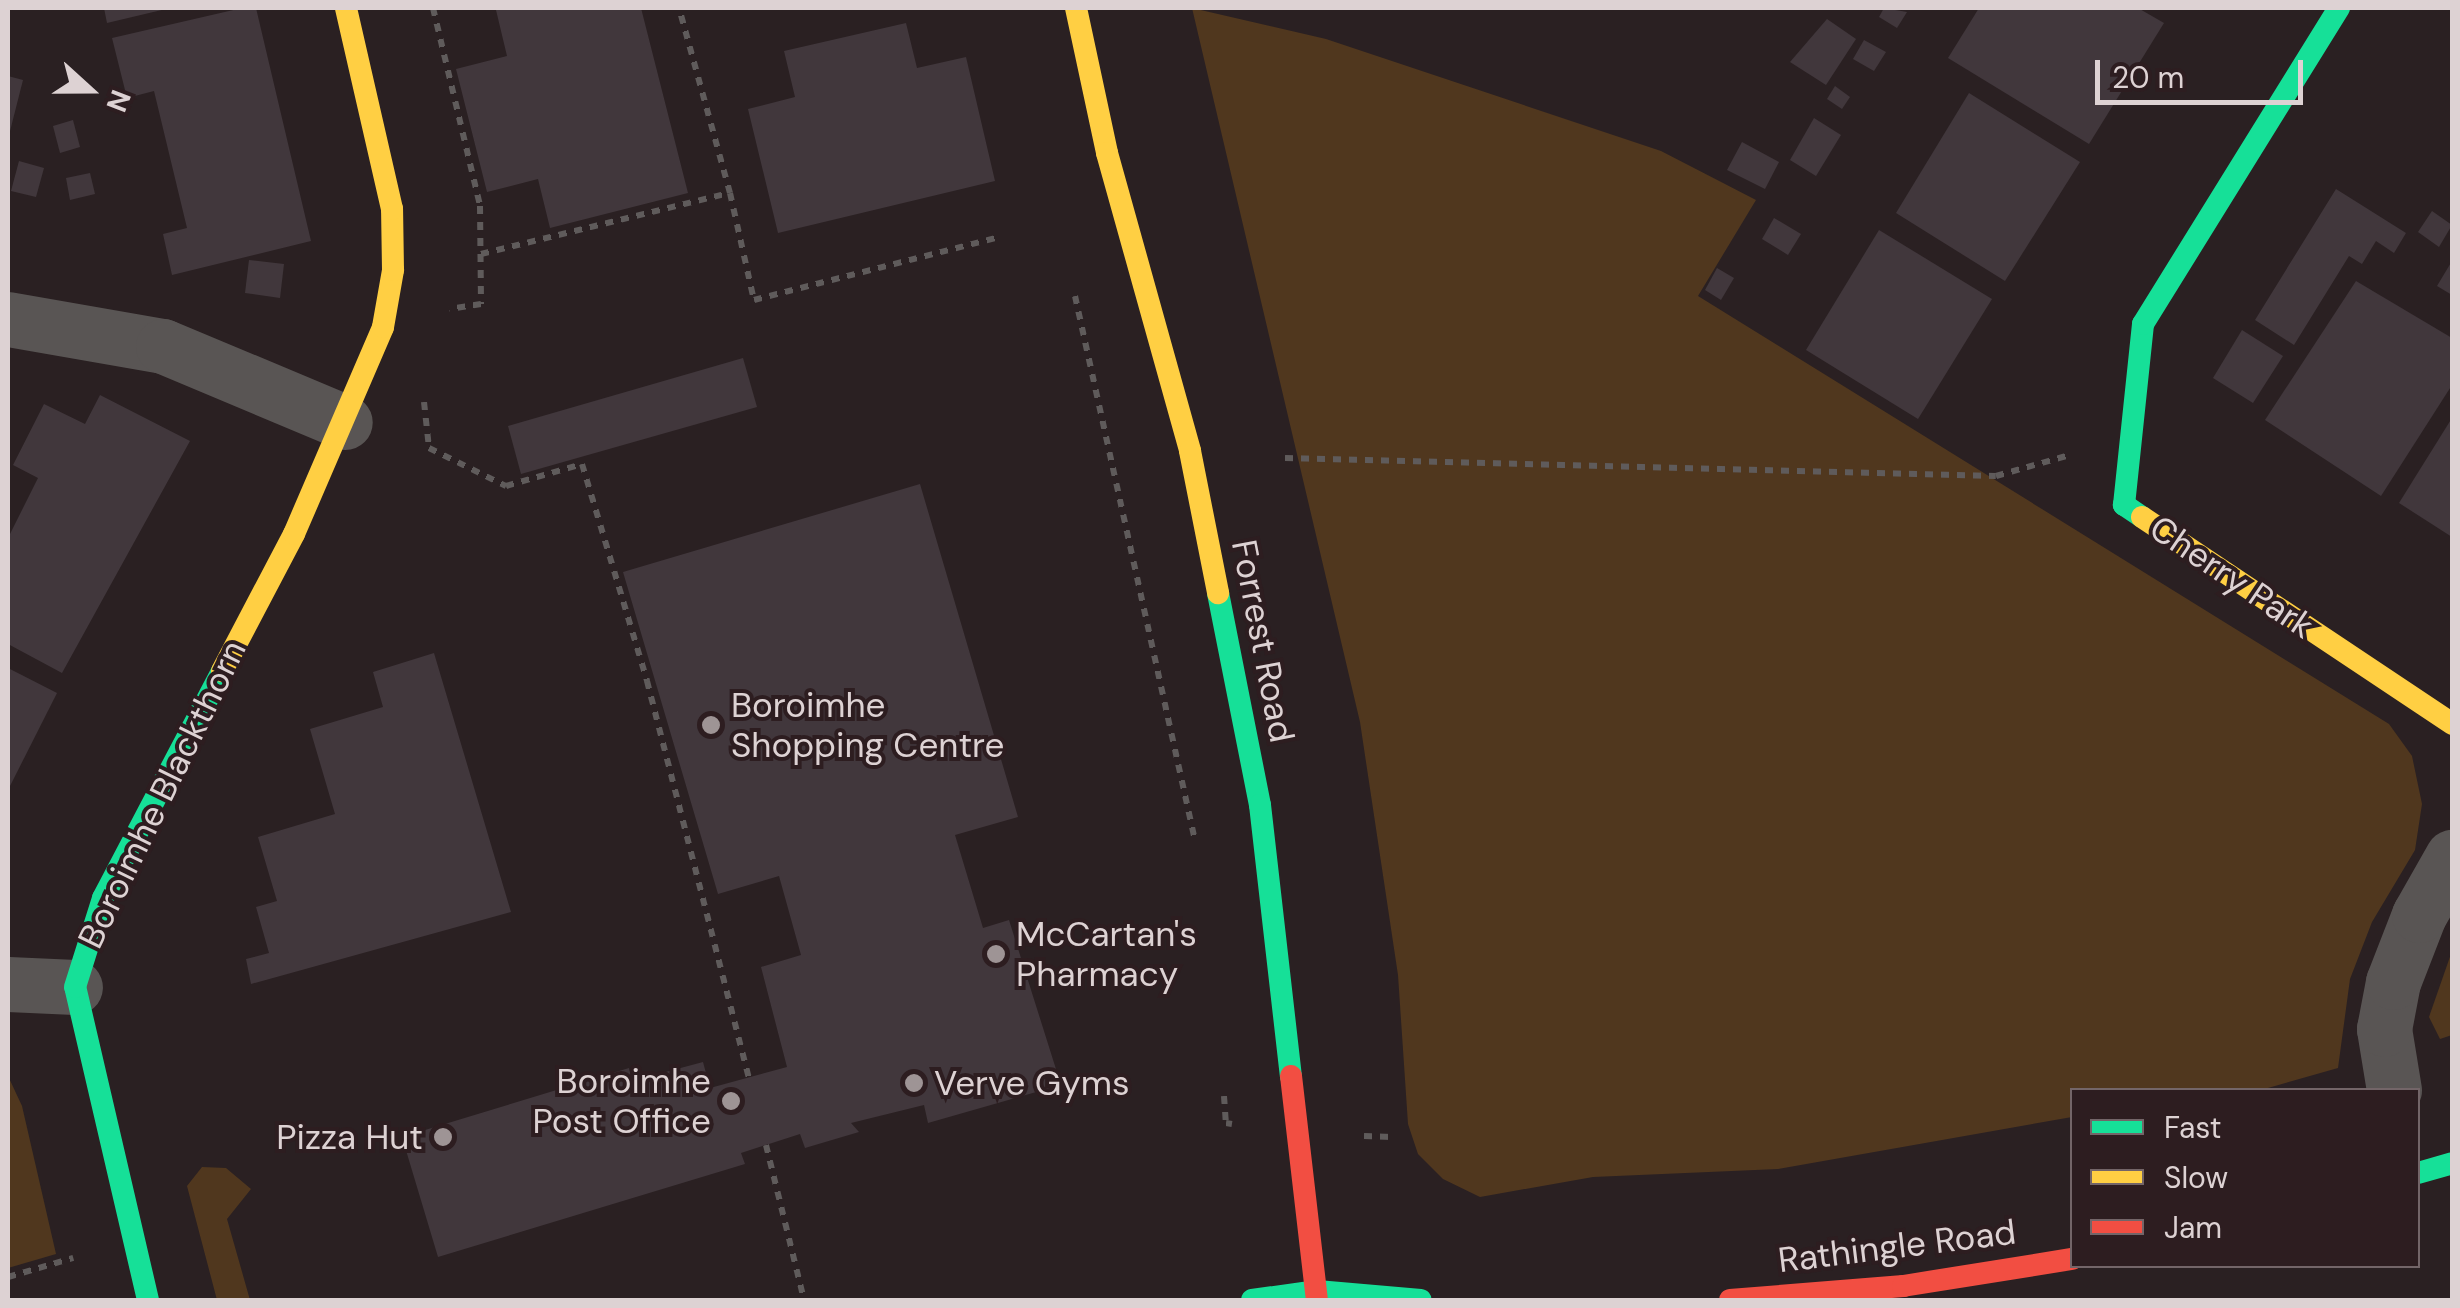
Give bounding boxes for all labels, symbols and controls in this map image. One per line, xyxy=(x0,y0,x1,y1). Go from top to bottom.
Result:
north arrow xyxy=(40,40,140,140)
scale bar xyxy=(2100,40,2308,102)
text: 20 m xyxy=(2112,58,2184,97)
text: N xyxy=(98,85,139,117)
street label: Cherry Park xyxy=(2142,507,2322,647)
street label: Forrest Road xyxy=(1223,536,1303,746)
street label: Boroimhe Blackthorn xyxy=(69,633,255,955)
place label: Boroimhe Shopping Centre xyxy=(731,684,1004,766)
marker: Boroimhe Shopping Centre xyxy=(700,714,722,736)
place label: McCartan's Pharmacy xyxy=(1016,913,1197,995)
marker: McCartan's Pharmacy xyxy=(985,943,1007,965)
place label: Boroimhe Post Office xyxy=(533,1060,711,1142)
place label: Verve Gyms xyxy=(934,1062,1129,1104)
marker: Verve Gyms xyxy=(903,1072,925,1094)
legend xyxy=(2070,1088,2420,1268)
marker: Boroimhe Post Office xyxy=(720,1090,742,1112)
text: Fast xyxy=(2164,1108,2222,1147)
place label: Pizza Hut xyxy=(276,1116,423,1158)
marker: Pizza Hut xyxy=(432,1126,454,1148)
text: Slow xyxy=(2164,1158,2228,1197)
text: Jam xyxy=(2164,1208,2222,1247)
street label: Rathingle Road xyxy=(1776,1211,2018,1281)

